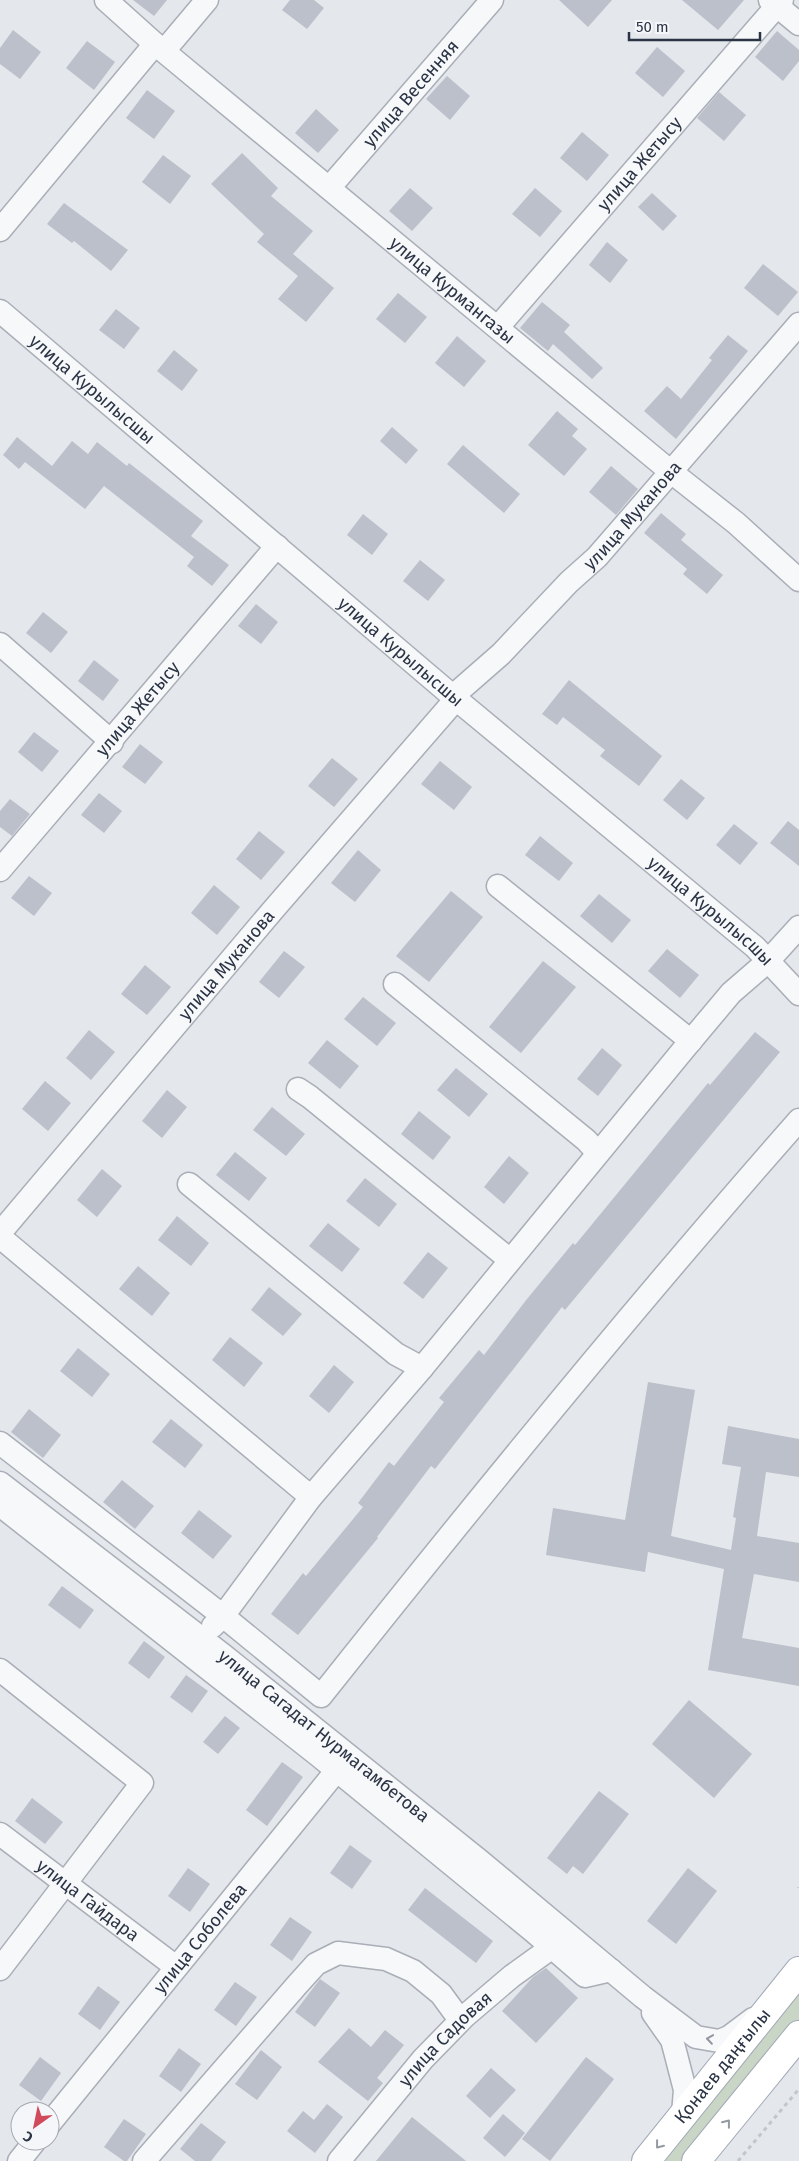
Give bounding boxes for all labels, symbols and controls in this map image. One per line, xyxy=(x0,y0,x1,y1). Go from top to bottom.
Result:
scale bar xyxy=(629,10,760,42)
text: 50 m xyxy=(636,18,669,36)
street label: улица Весенняя xyxy=(358,35,463,152)
street label: улица Жетысу xyxy=(593,112,687,216)
street label: улица Курмангазы xyxy=(385,232,520,349)
street label: улица Курылысшы xyxy=(25,330,159,449)
street label: улица Муканова xyxy=(579,456,686,575)
street label: улица Курылысшы xyxy=(333,592,468,711)
street label: улица Жетысу xyxy=(91,657,184,761)
street label: улица Курылысшы xyxy=(643,852,778,970)
street label: улица Муканова xyxy=(174,905,279,1025)
street label: улица Сагадат Нурмагамбетова xyxy=(214,1645,434,1827)
street label: улица Гайдара xyxy=(32,1854,143,1946)
street label: улица Соболева xyxy=(149,1879,252,1998)
street label: улица Садовая xyxy=(394,1987,497,2091)
street label: Қонаев даңғылы xyxy=(670,2004,776,2128)
one-way arrow xyxy=(706,2035,715,2045)
north arrow xyxy=(10,2101,60,2151)
one-way arrow xyxy=(721,2120,729,2129)
text: С xyxy=(20,2127,36,2146)
one-way arrow xyxy=(656,2139,664,2148)

